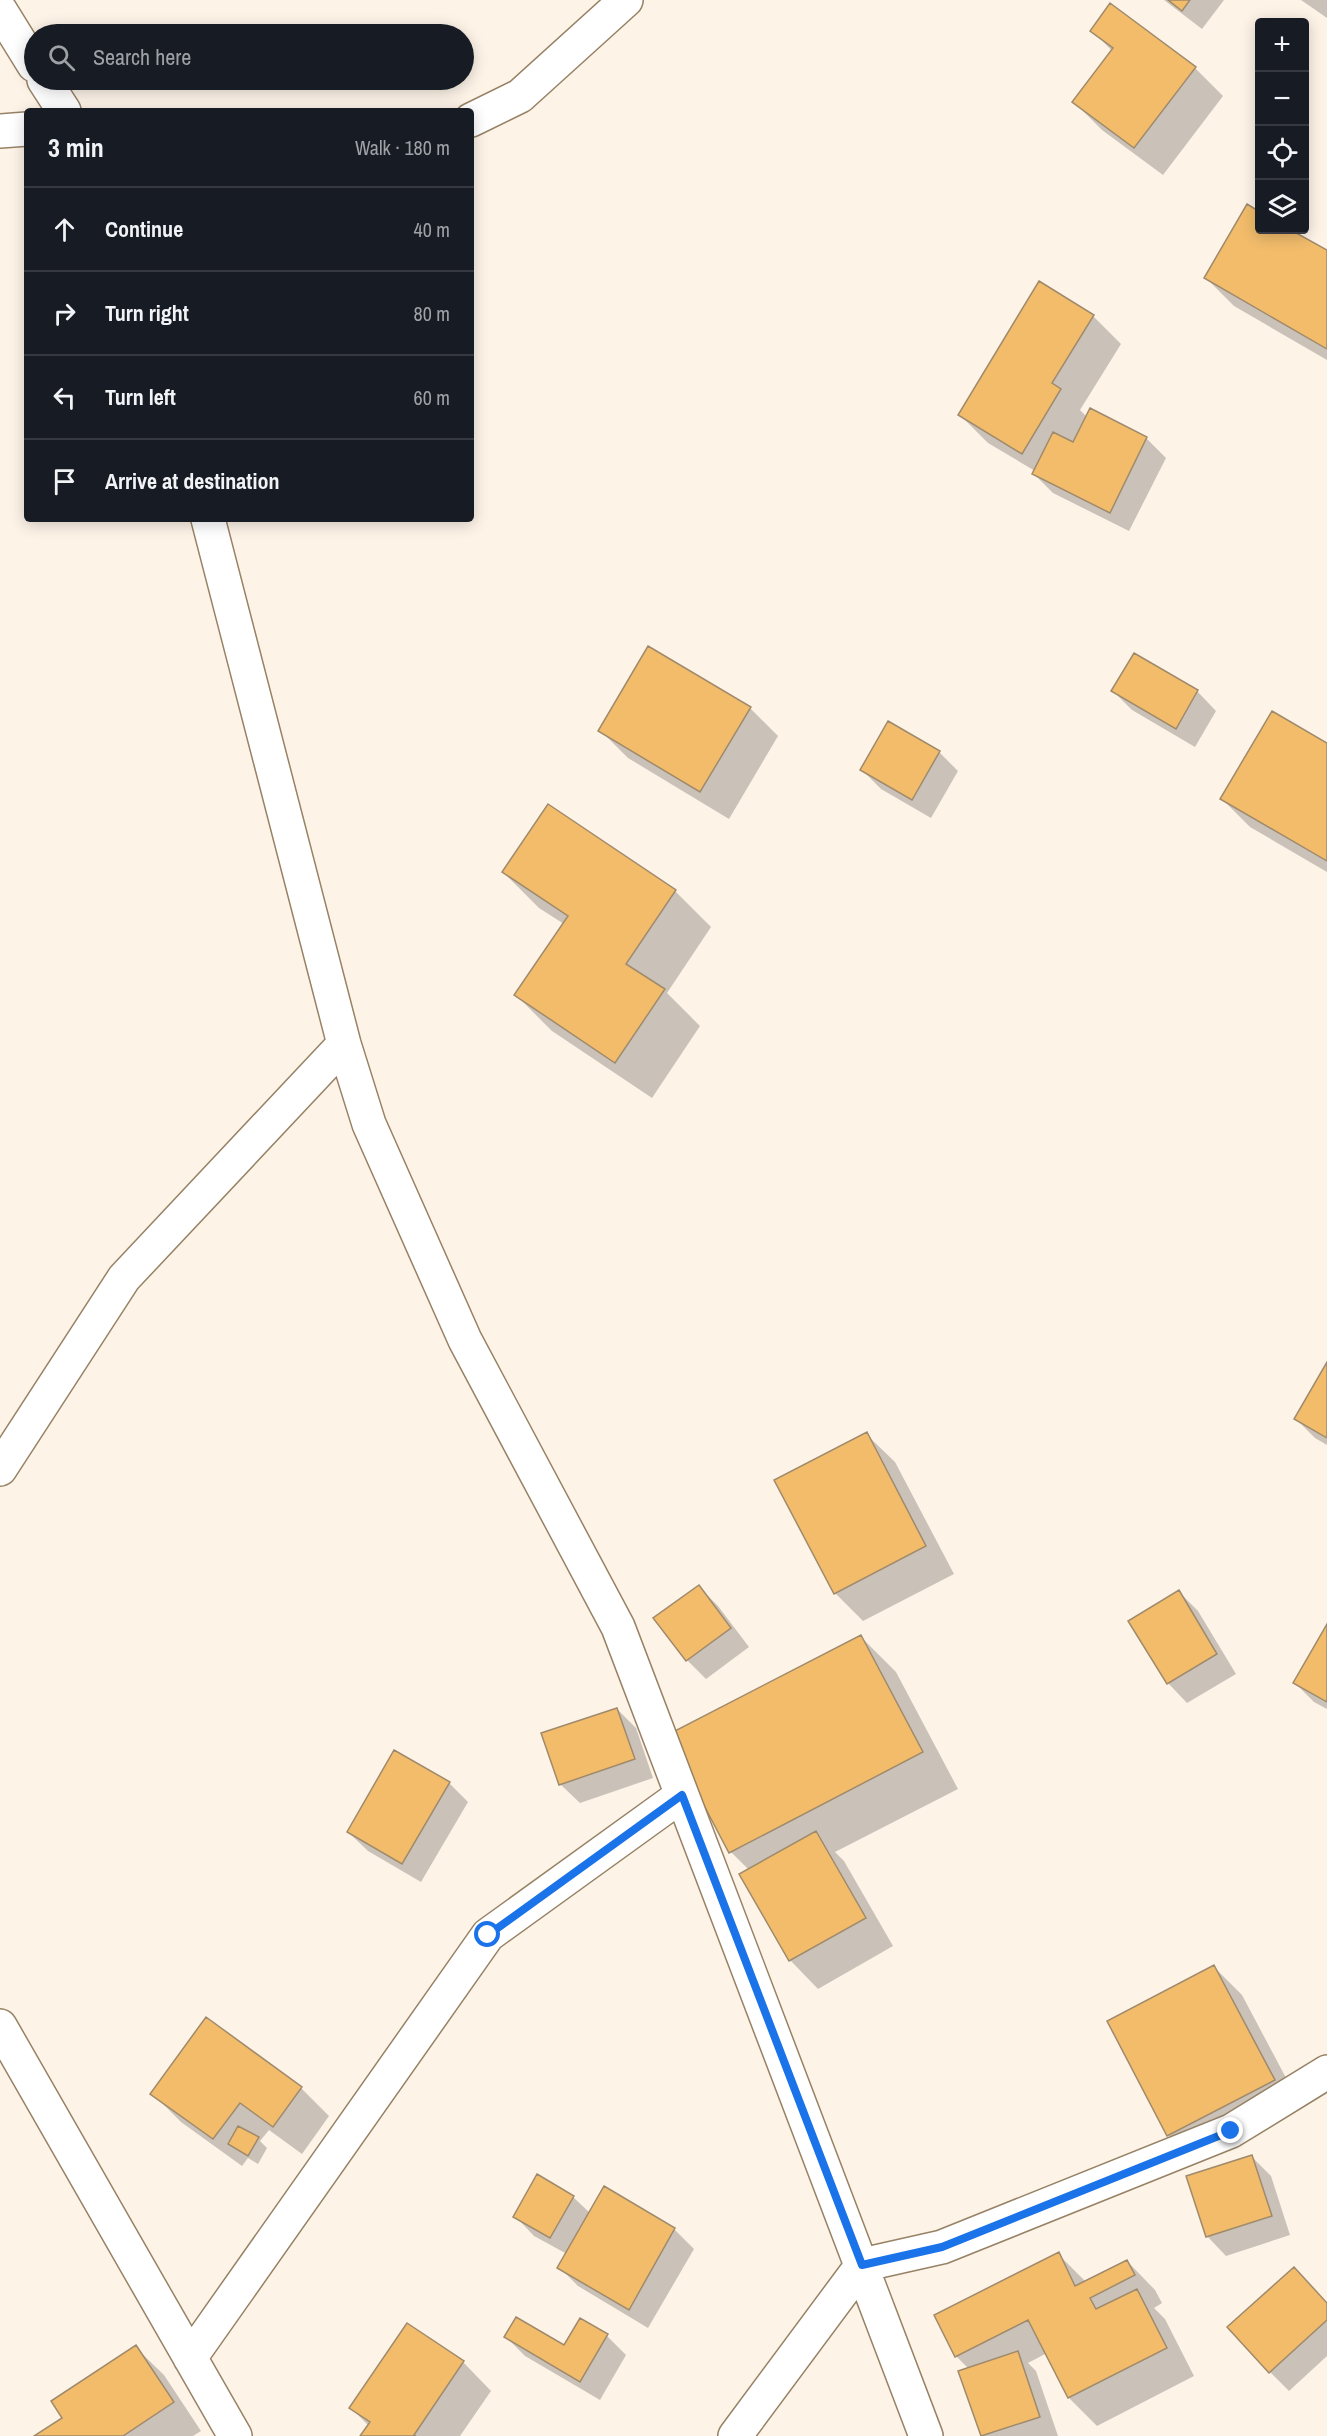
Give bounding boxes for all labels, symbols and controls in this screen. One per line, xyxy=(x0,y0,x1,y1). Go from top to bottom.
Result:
map controls xyxy=(1255,18,1309,234)
button: + xyxy=(1255,18,1309,72)
search box xyxy=(24,24,474,90)
icon: search xyxy=(45,41,78,74)
text: Search here xyxy=(93,42,191,72)
button: − xyxy=(1255,72,1309,126)
button: locate xyxy=(1255,126,1309,180)
text: 3 min xyxy=(48,130,104,165)
text: Walk · 180 m xyxy=(355,134,450,161)
button: layers xyxy=(1255,180,1309,234)
icon: ahead xyxy=(48,213,81,246)
text: Continue xyxy=(105,214,183,244)
text: 40 m xyxy=(414,216,450,243)
icon: right xyxy=(48,297,81,330)
text: Turn right xyxy=(105,298,189,328)
text: 80 m xyxy=(414,300,450,327)
icon: left xyxy=(48,381,81,414)
text: Turn left xyxy=(105,382,176,412)
text: 60 m xyxy=(414,384,450,411)
icon: arrive xyxy=(48,465,81,498)
text: Arrive at destination xyxy=(105,466,279,496)
route start xyxy=(474,1921,500,1947)
route end xyxy=(1217,2117,1243,2143)

